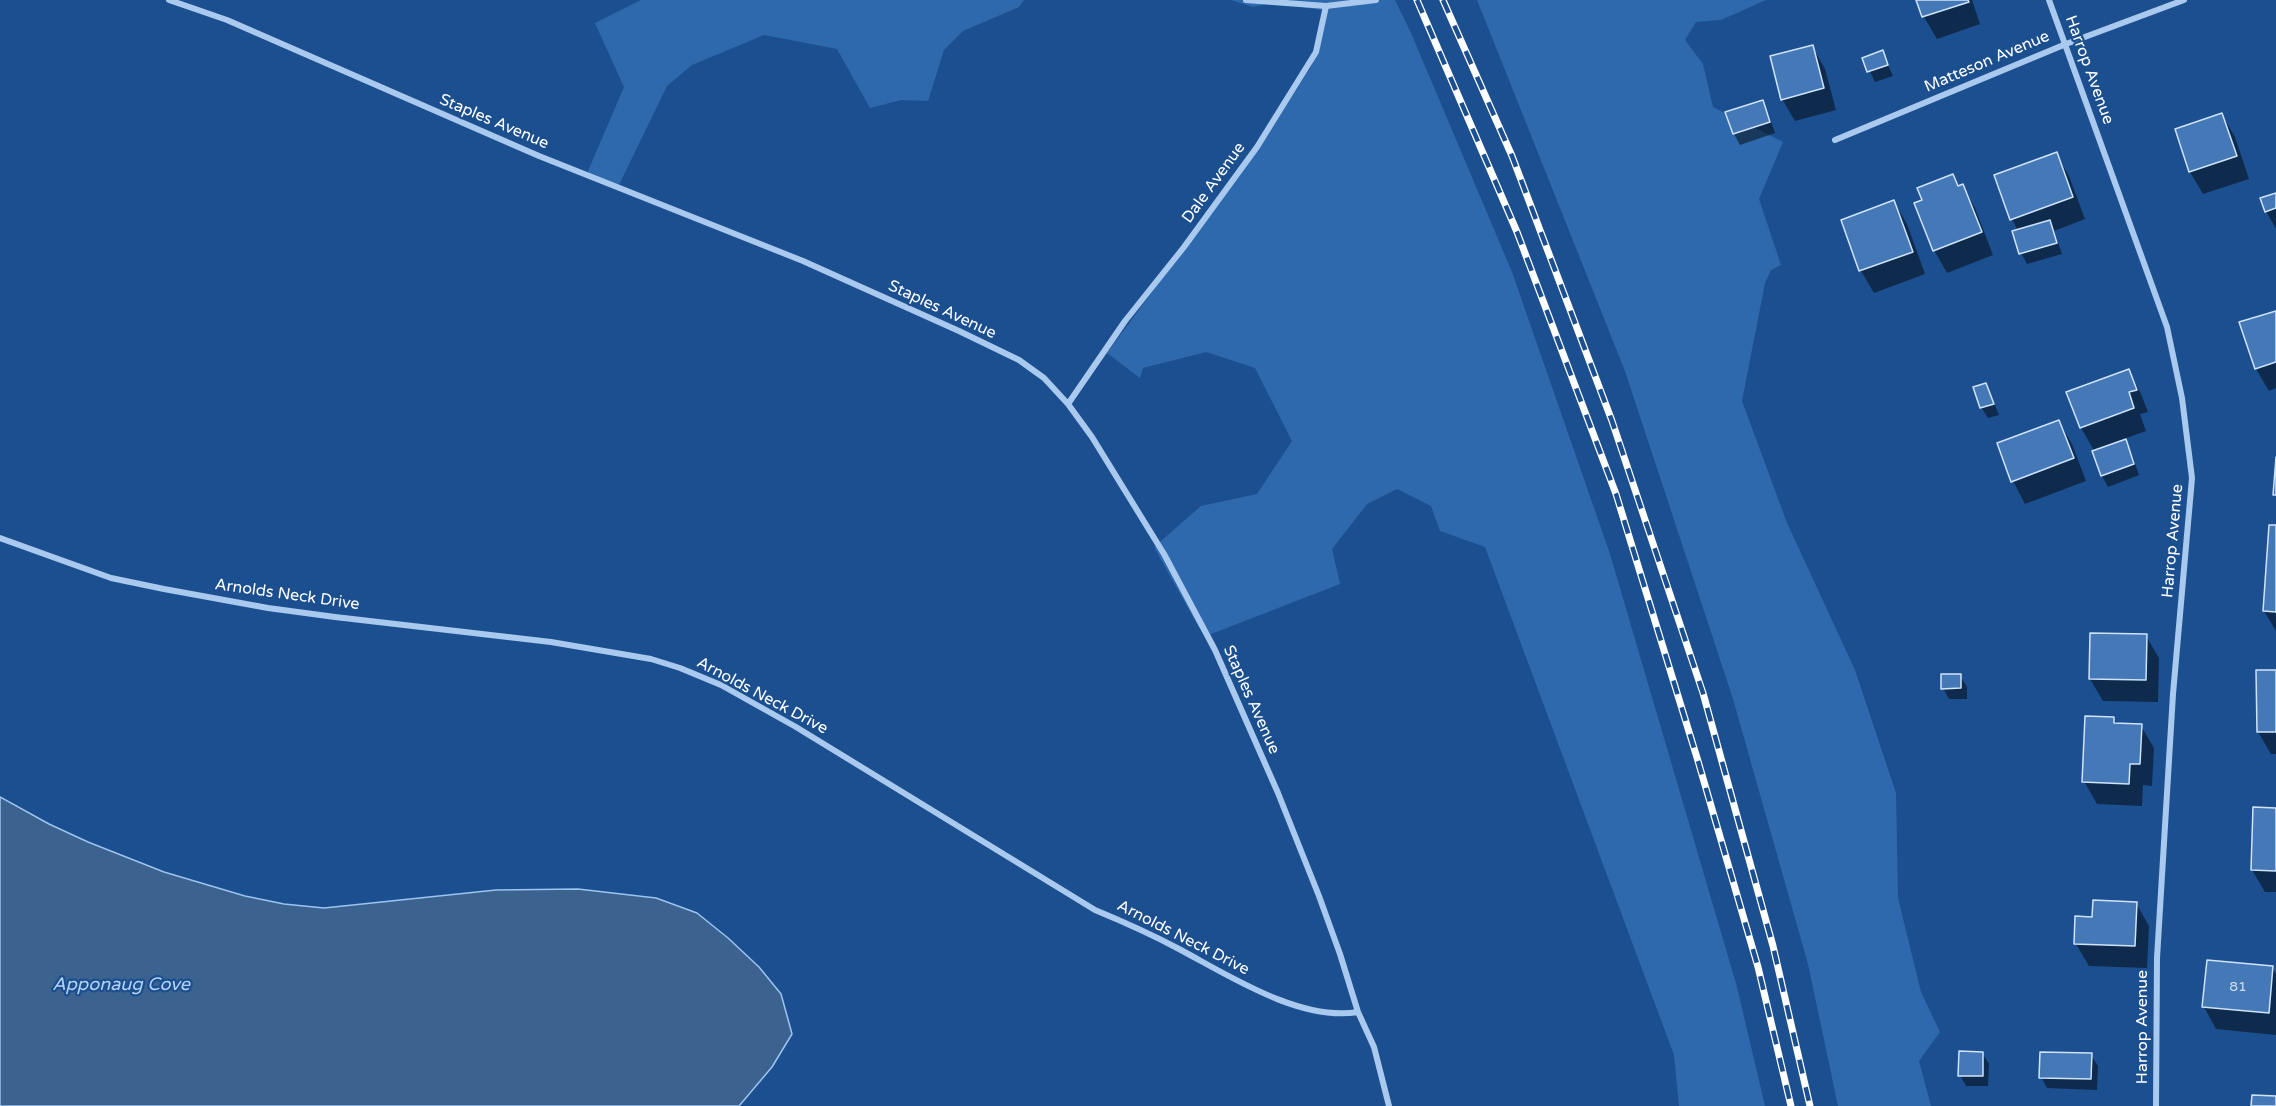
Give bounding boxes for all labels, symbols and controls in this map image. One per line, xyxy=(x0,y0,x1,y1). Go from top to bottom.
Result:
street label: Harrop Avenue xyxy=(2060,13,2118,127)
street label: Matteson Avenue xyxy=(1922,27,2052,97)
street label: Staples Avenue xyxy=(436,90,552,154)
street label: Dale Avenue xyxy=(1178,139,1250,227)
street label: Staples Avenue xyxy=(885,277,999,343)
street label: Harrop Avenue xyxy=(2158,483,2188,599)
street label: Arnolds Neck Drive xyxy=(213,575,361,615)
street label: Staples Avenue xyxy=(1218,643,1284,757)
street label: Arnolds Neck Drive xyxy=(693,653,831,739)
street label: Arnolds Neck Drive xyxy=(1114,896,1252,980)
street label: Harrop Avenue xyxy=(2133,970,2153,1084)
water label: Apponaug Cove xyxy=(52,974,190,996)
house number: 81 xyxy=(2229,979,2247,995)

